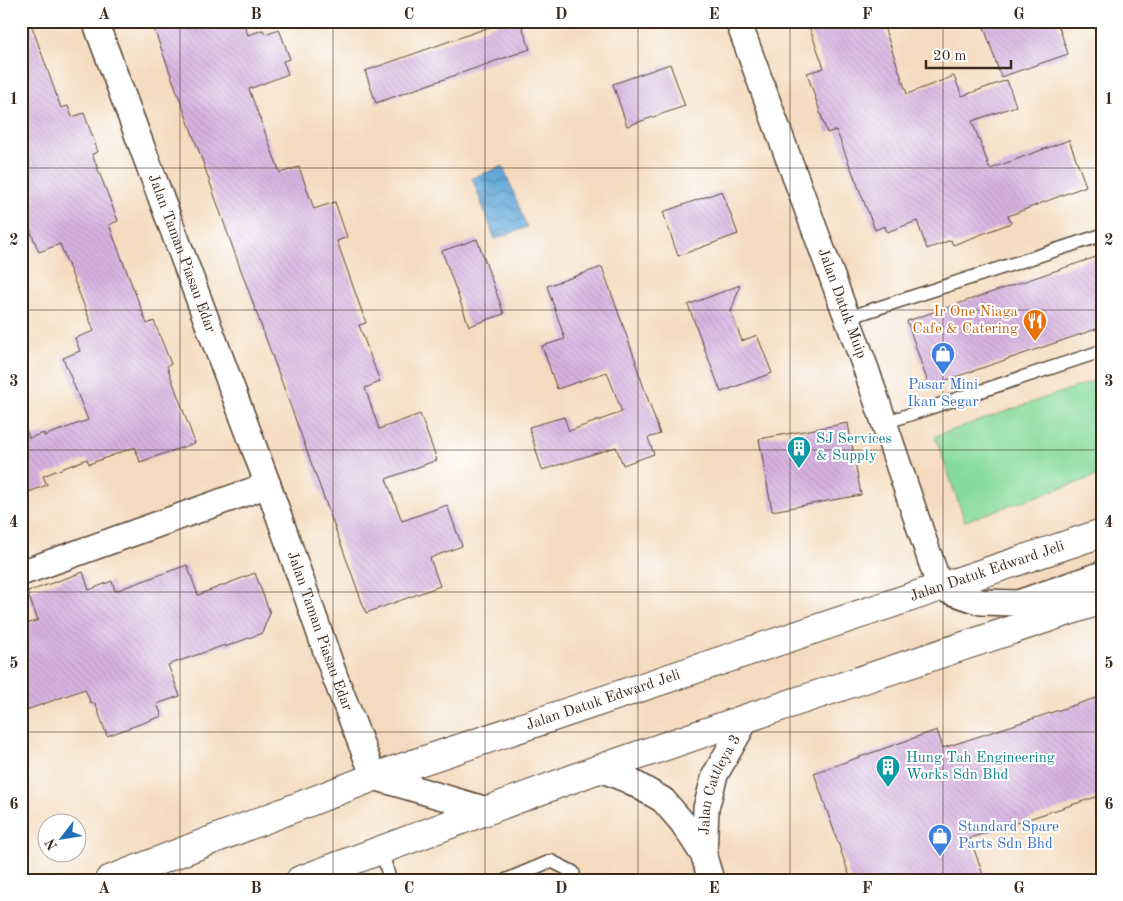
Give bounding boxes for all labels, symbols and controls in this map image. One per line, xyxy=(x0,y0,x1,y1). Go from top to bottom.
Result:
text: A xyxy=(98,7,110,23)
text: B xyxy=(250,7,262,23)
text: C xyxy=(404,7,414,23)
text: D xyxy=(555,7,567,23)
text: E xyxy=(708,7,720,23)
text: F xyxy=(862,7,873,23)
text: G xyxy=(1013,7,1025,23)
scale bar xyxy=(926,38,1010,70)
text: 20 m xyxy=(933,49,967,64)
text: 1 xyxy=(9,92,19,108)
text: 1 xyxy=(1104,92,1114,108)
street label: Jalan Taman Piasau Edar xyxy=(145,172,218,335)
text: 2 xyxy=(9,233,19,249)
text: 2 xyxy=(1104,233,1114,249)
street label: Jalan Datuk Muip xyxy=(815,246,869,361)
place label: Ir One Niaga Cafe & Catering xyxy=(912,305,1019,337)
restaurant icon: Ir One Niaga Cafe & Catering xyxy=(1022,308,1048,342)
shop icon: Pasar Mini Ikan Segar xyxy=(930,341,956,375)
text: 3 xyxy=(9,374,19,390)
text: 3 xyxy=(1104,374,1114,390)
place label: Pasar Mini Ikan Segar xyxy=(907,378,979,410)
place label: SJ Services & Supply xyxy=(816,432,892,464)
building icon: SJ Services & Supply xyxy=(786,435,812,469)
text: 4 xyxy=(9,515,19,531)
text: 4 xyxy=(1104,515,1114,531)
street label: Jalan Datuk Edward Jeli xyxy=(908,539,1066,604)
street label: Jalan Taman Piasau Edar xyxy=(284,549,355,713)
text: 5 xyxy=(9,656,19,672)
text: 5 xyxy=(1104,656,1114,672)
street label: Jalan Datuk Edward Jeli xyxy=(524,667,682,733)
street label: Jalan Cattleya 3 xyxy=(697,732,743,835)
place label: Hung Tah Engineering Works Sdn Bhd xyxy=(906,751,1055,783)
building icon: Hung Tah Engineering Works Sdn Bhd xyxy=(875,754,901,788)
text: 6 xyxy=(9,797,19,813)
text: 6 xyxy=(1104,797,1114,813)
north arrow xyxy=(38,814,88,864)
place label: Standard Spare Parts Sdn Bhd xyxy=(958,820,1059,852)
shop icon: Standard Spare Parts Sdn Bhd xyxy=(927,823,953,857)
text: N xyxy=(43,836,60,852)
text: A xyxy=(98,881,110,897)
text: B xyxy=(250,881,262,897)
text: C xyxy=(404,881,414,897)
text: D xyxy=(555,881,567,897)
text: E xyxy=(708,881,720,897)
text: F xyxy=(862,881,873,897)
text: G xyxy=(1013,881,1025,897)

